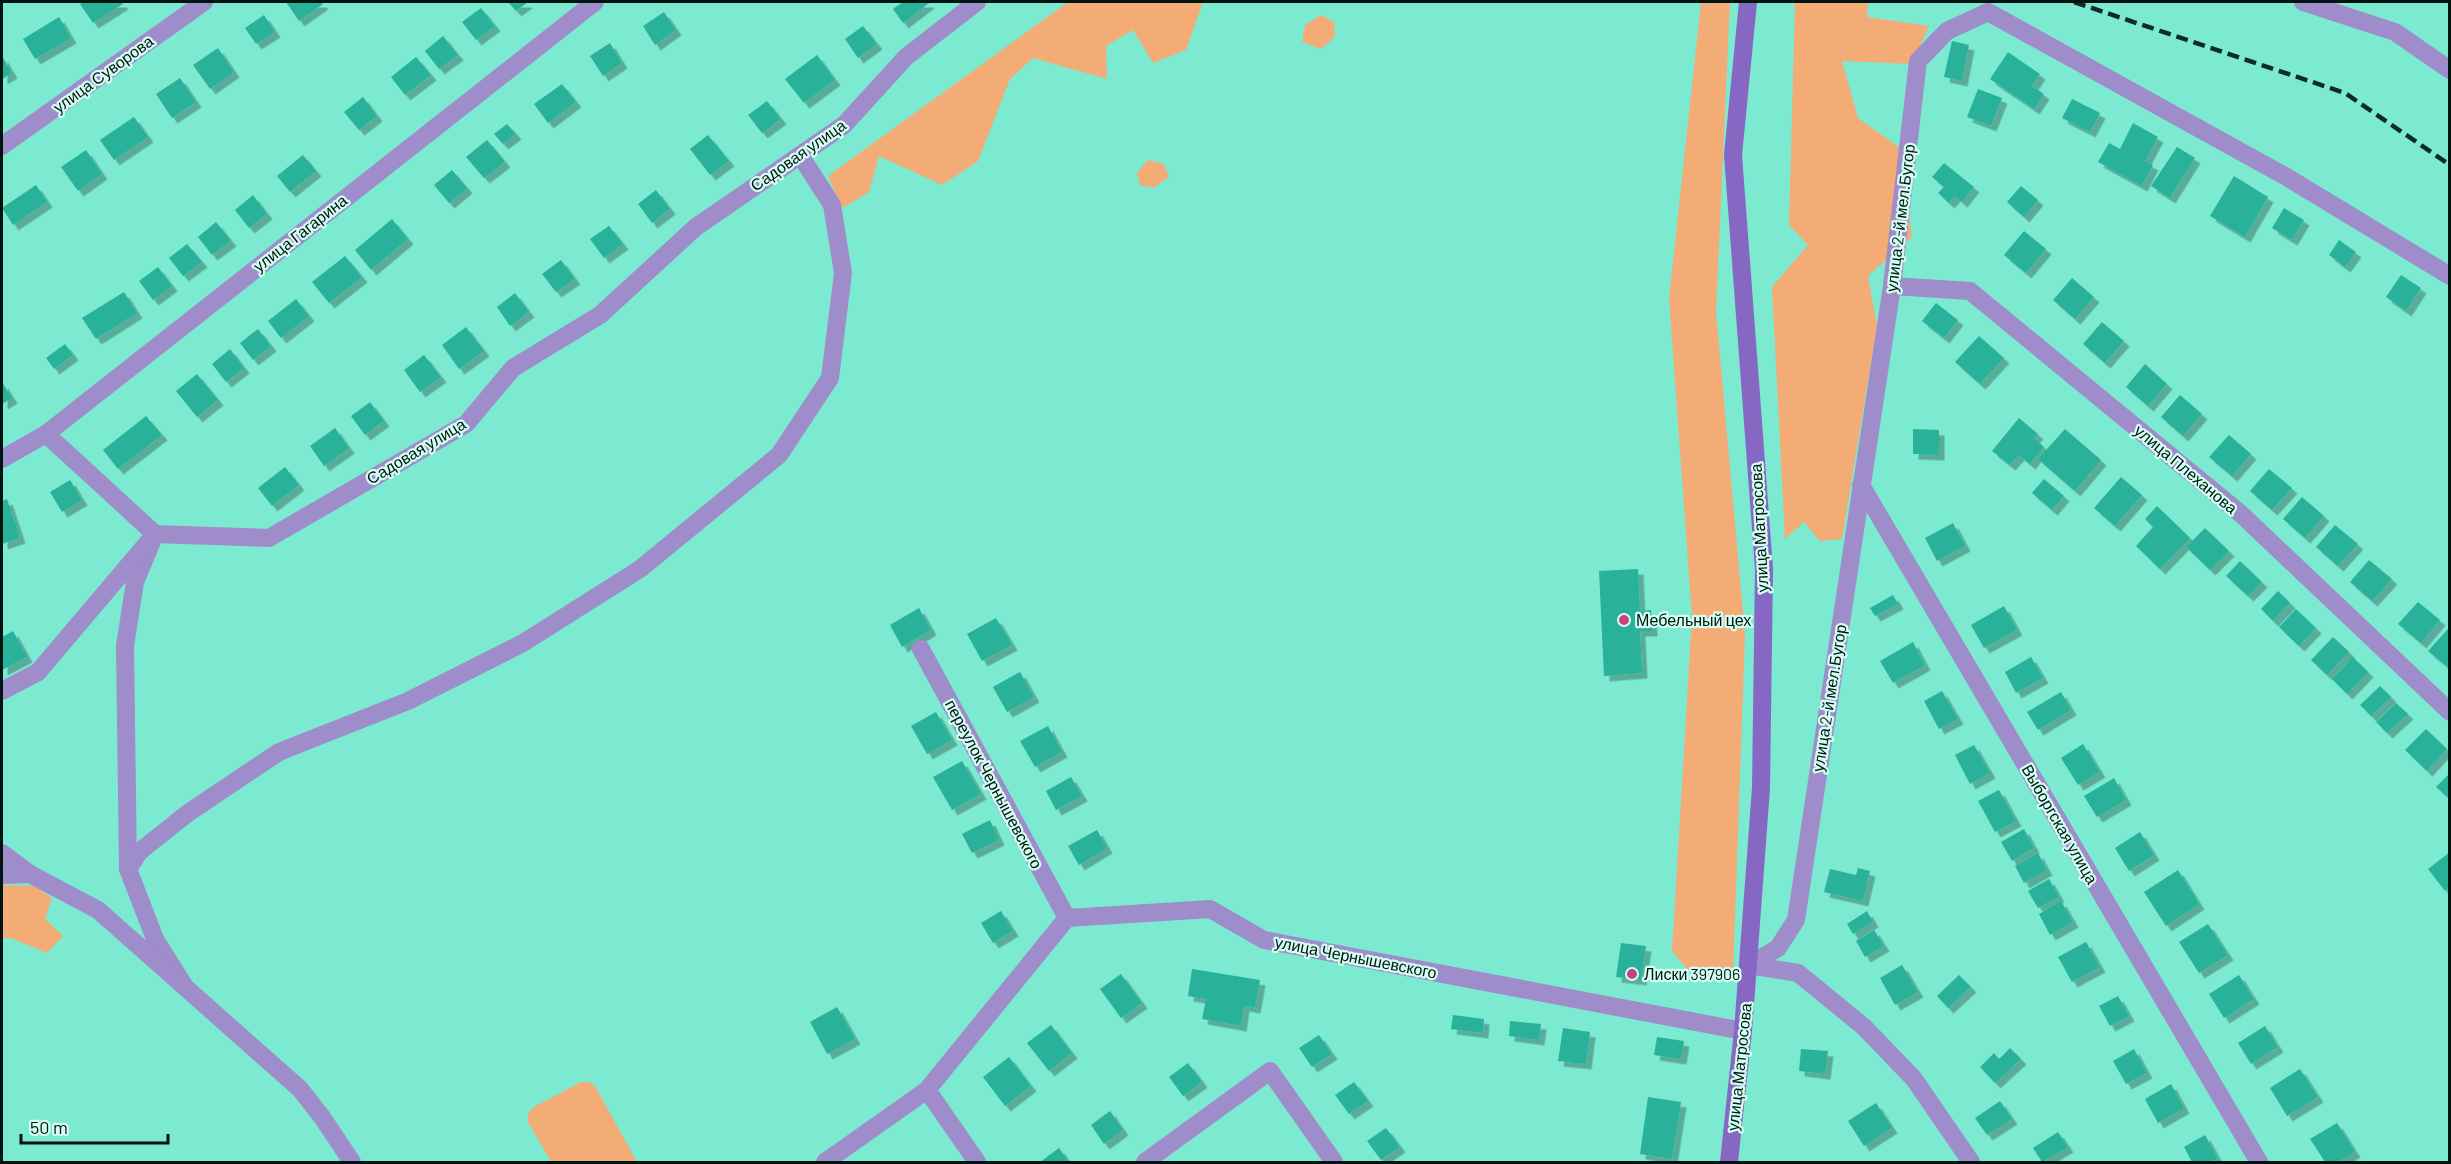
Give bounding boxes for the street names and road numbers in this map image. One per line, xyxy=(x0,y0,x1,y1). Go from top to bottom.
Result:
street label: улица Суворова xyxy=(49,31,156,116)
street label: Садовая улица xyxy=(746,115,849,194)
street label: улица 2-й мел.Бугор xyxy=(1881,143,1918,293)
street label: улица Гагарина xyxy=(249,190,350,275)
street label: Садовая улица xyxy=(363,414,469,488)
street label: улица Плеханова xyxy=(2131,420,2242,517)
street label: улица Матросова xyxy=(1746,463,1771,593)
street label: улица 2-й мел.Бугор xyxy=(1807,623,1850,773)
street label: переулок Чернышевского xyxy=(942,696,1047,872)
street label: Выборгская улица xyxy=(2019,761,2102,887)
street label: улица Чернышевского xyxy=(1274,931,1439,982)
street label: улица Матросова xyxy=(1722,1002,1755,1132)

